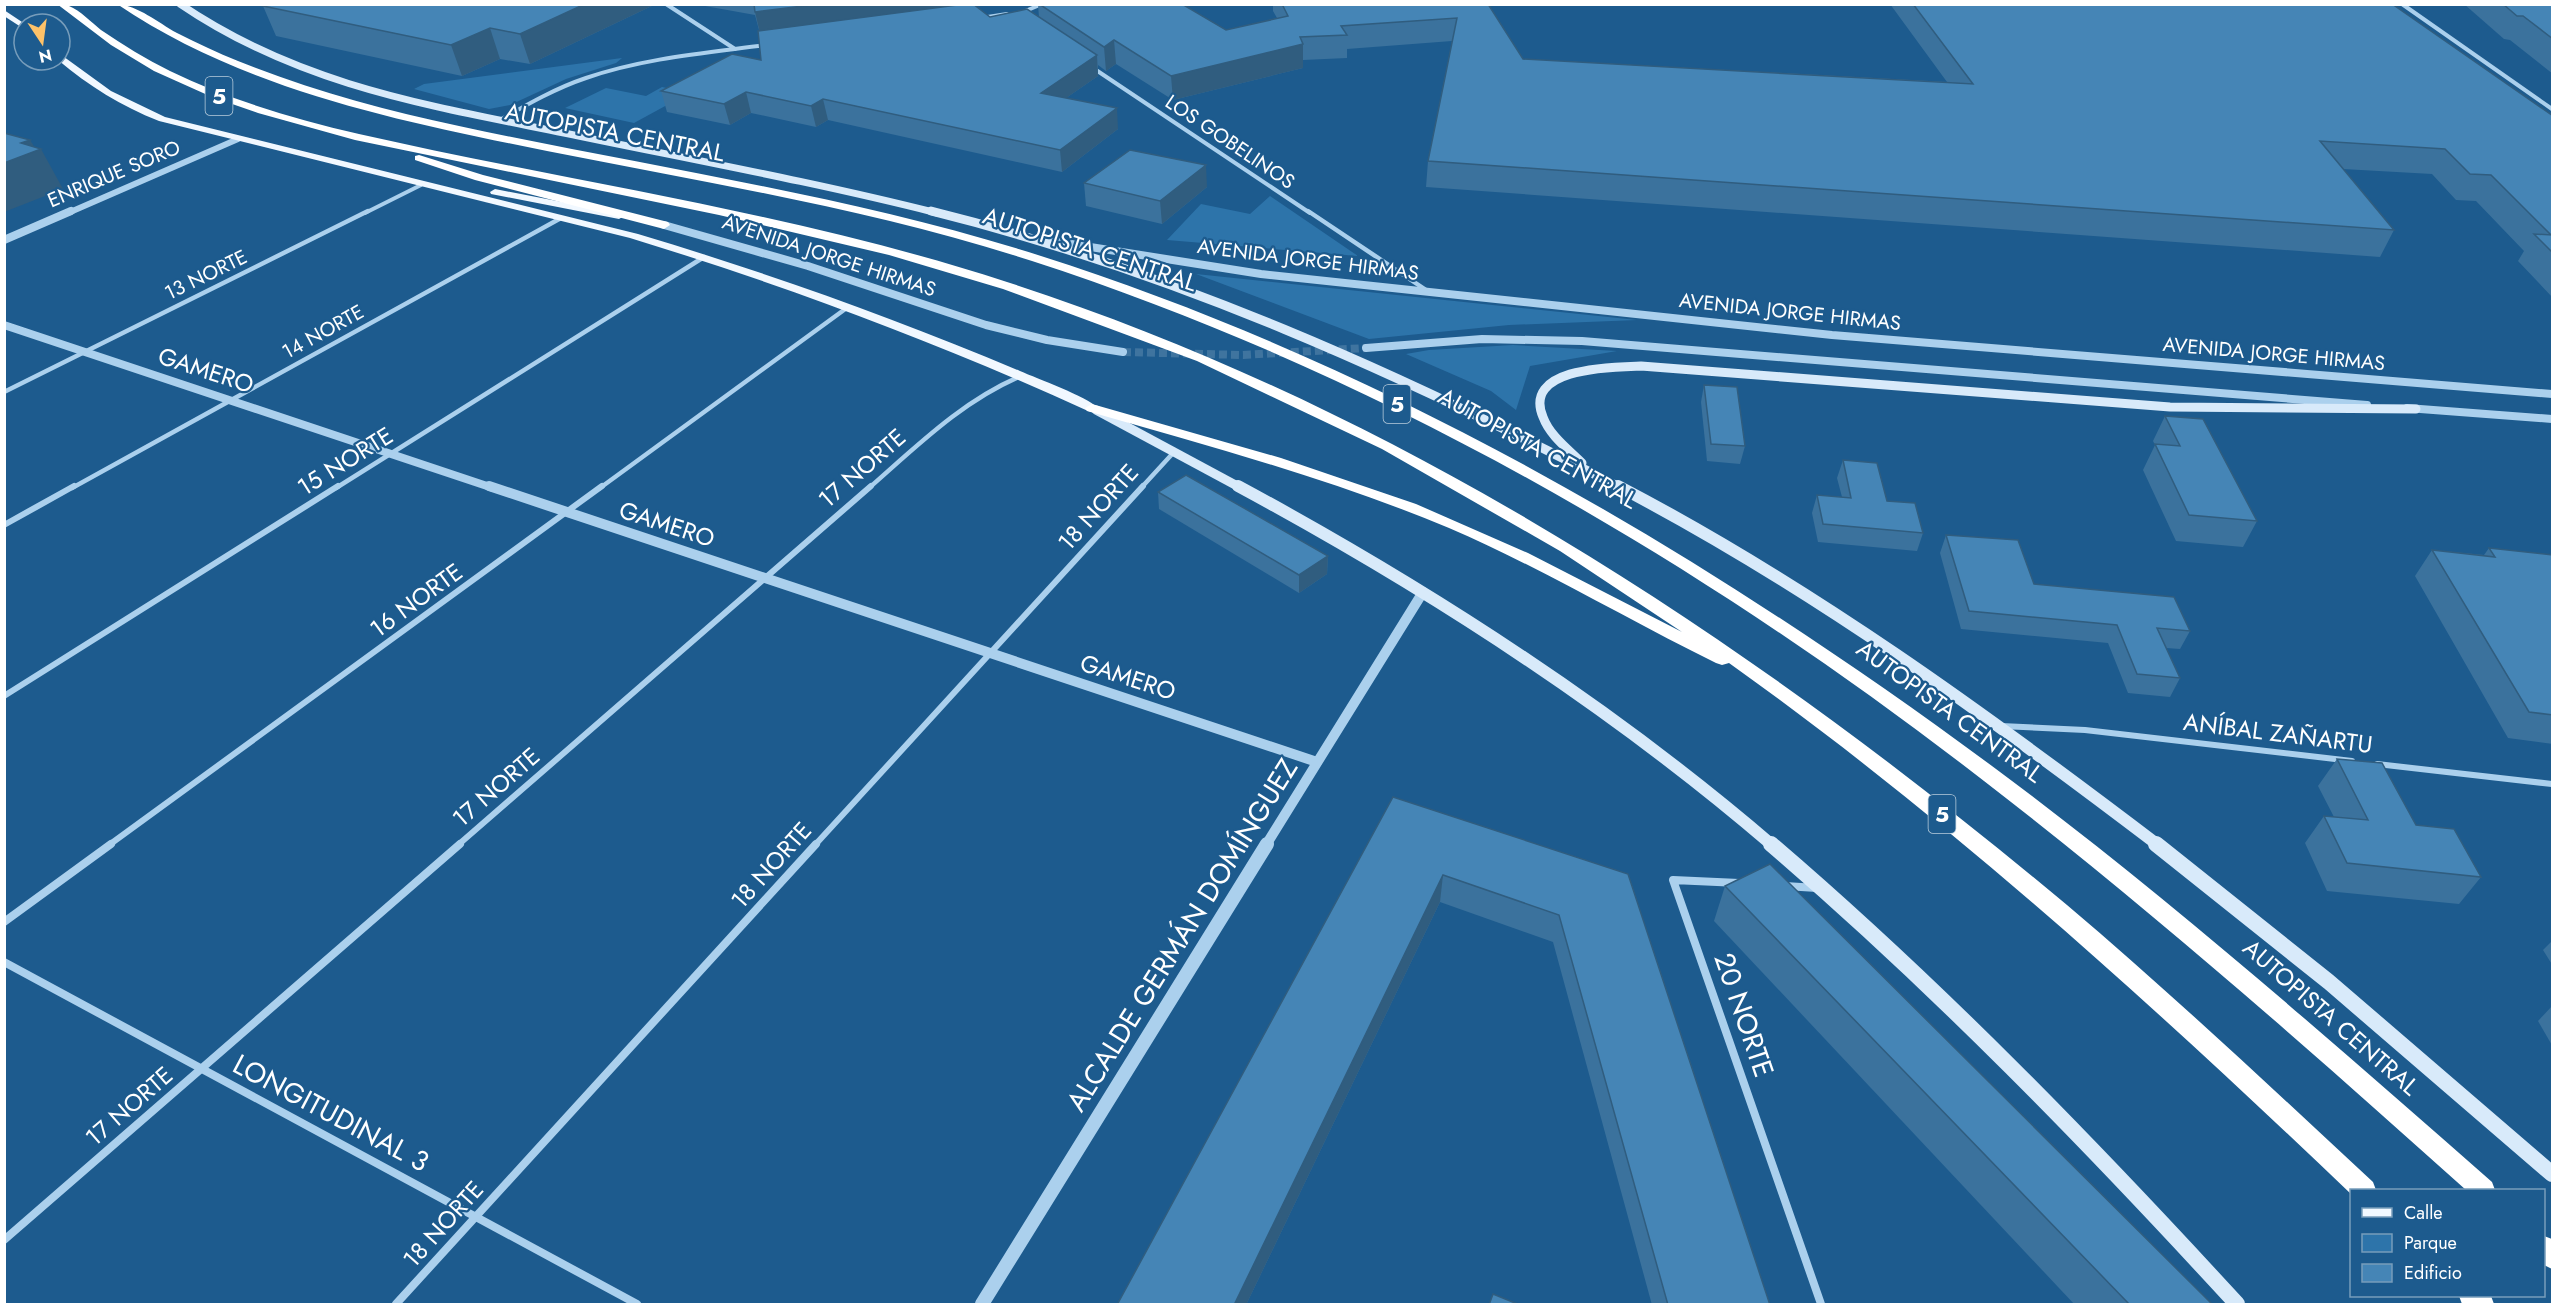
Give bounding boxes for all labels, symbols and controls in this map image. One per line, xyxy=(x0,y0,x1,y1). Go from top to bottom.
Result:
north arrow xyxy=(12,12,72,72)
text: N xyxy=(36,43,54,69)
road number: 5 xyxy=(206,77,232,115)
street label: LOS GOBELINOS xyxy=(1159,88,1301,196)
street label: AUTOPISTA CENTRAL xyxy=(502,94,728,171)
street label: ENRIQUE SORO xyxy=(43,133,185,215)
street label: AUTOPISTA CENTRAL xyxy=(978,198,1202,300)
street label: AVENIDA JORGE HIRMAS xyxy=(718,208,940,304)
street label: AVENIDA JORGE HIRMAS xyxy=(1196,232,1421,288)
street label: 13 NORTE xyxy=(160,243,252,307)
street label: AVENIDA JORGE HIRMAS xyxy=(1678,286,1902,338)
street label: 14 NORTE xyxy=(277,298,369,366)
street label: AVENIDA JORGE HIRMAS xyxy=(2162,330,2386,378)
street label: GAMERO xyxy=(154,338,258,402)
street label: AUTOPISTA CENTRAL xyxy=(1432,379,1644,518)
road number: 5 xyxy=(1384,385,1410,423)
street label: 15 NORTE xyxy=(290,418,400,504)
street label: 17 NORTE xyxy=(811,420,913,516)
street label: 18 NORTE xyxy=(1049,456,1147,558)
street label: GAMERO xyxy=(615,492,719,556)
street label: 16 NORTE xyxy=(362,554,470,646)
street label: AUTOPISTA CENTRAL xyxy=(1849,631,2051,791)
street label: GAMERO xyxy=(1076,645,1180,709)
street label: ANÍBAL ZAÑARTU xyxy=(2181,704,2375,762)
street label: 17 NORTE xyxy=(445,739,547,835)
street label: ALCALDE GERMÁN DOMÍNGUEZ xyxy=(1056,751,1308,1119)
road number: 5 xyxy=(1928,795,1956,833)
street label: 18 NORTE xyxy=(722,814,820,916)
street label: AUTOPISTA CENTRAL xyxy=(2235,931,2427,1104)
street label: 20 NORTE xyxy=(1704,947,1784,1083)
street label: LONGITUDINAL 3 xyxy=(226,1044,436,1182)
street label: 17 NORTE xyxy=(78,1058,180,1154)
street label: 18 NORTE xyxy=(394,1173,492,1275)
legend xyxy=(2350,1189,2545,1297)
text: Calle xyxy=(2404,1200,2443,1226)
text: Parque xyxy=(2404,1230,2457,1256)
text: Edificio xyxy=(2404,1260,2462,1286)

